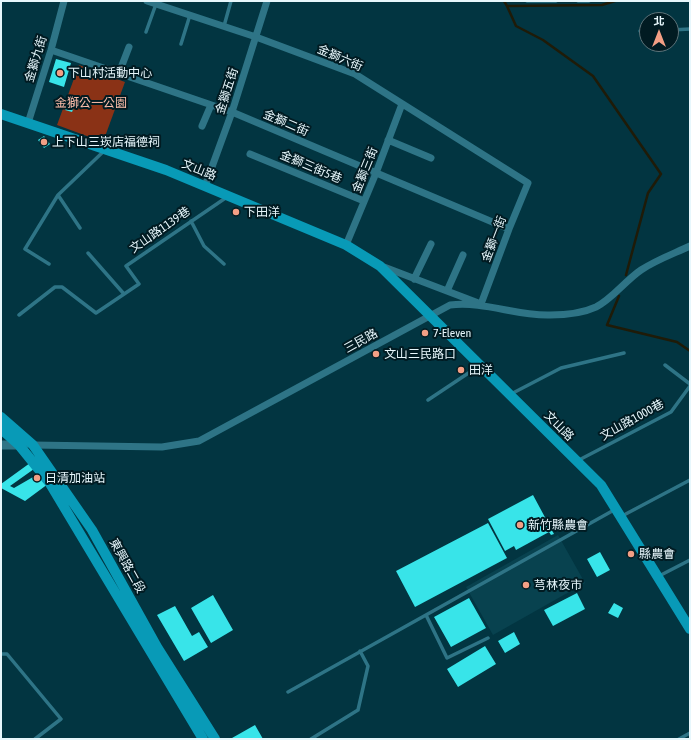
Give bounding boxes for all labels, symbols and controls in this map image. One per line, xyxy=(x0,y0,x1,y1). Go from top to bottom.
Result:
north arrow xyxy=(639,12,679,52)
text: 北 xyxy=(654,15,665,27)
street label: 金獅九街 xyxy=(22,34,50,84)
street label: 金獅六街 xyxy=(315,42,365,74)
place label: 下山村活動中心 xyxy=(68,66,152,80)
street label: 金獅五街 xyxy=(213,66,241,116)
marker: 下山村活動中心 xyxy=(55,68,65,78)
park label: 金獅公一公園 xyxy=(55,96,127,110)
street label: 金獅二街 xyxy=(261,107,311,139)
place label: 上下山三崁店福德祠 xyxy=(52,135,160,149)
marker: 上下山三崁店福德祠 xyxy=(39,137,49,147)
street label: 金獅三街 xyxy=(349,145,381,195)
street label: 金獅三街5巷 xyxy=(278,148,344,186)
street label: 文山路 xyxy=(180,157,218,183)
street label: 文山路1139巷 xyxy=(127,204,193,256)
place label: 下田洋 xyxy=(244,205,280,219)
marker: 下田洋 xyxy=(231,207,241,217)
street label: 金獅一街 xyxy=(479,214,509,264)
street label: 三民路 xyxy=(342,326,380,356)
place label: 7-Eleven xyxy=(433,326,471,340)
marker: 7-Eleven xyxy=(420,328,430,338)
place label: 文山三民路口 xyxy=(384,347,456,361)
marker: 文山三民路口 xyxy=(371,349,381,359)
place label: 田洋 xyxy=(469,363,493,377)
marker: 田洋 xyxy=(456,365,466,375)
street label: 文山路1000巷 xyxy=(598,397,666,443)
street label: 文山路 xyxy=(541,408,577,444)
place label: 日清加油站 xyxy=(45,471,105,485)
marker: 日清加油站 xyxy=(32,473,42,483)
place label: 新竹縣農會 xyxy=(528,518,588,532)
marker: 新竹縣農會 xyxy=(515,520,525,530)
street label: 東興路二段 xyxy=(106,536,148,596)
place label: 縣農會 xyxy=(639,547,675,561)
marker: 縣農會 xyxy=(626,549,636,559)
place label: 芎林夜市 xyxy=(534,578,582,592)
marker: 芎林夜市 xyxy=(521,580,531,590)

